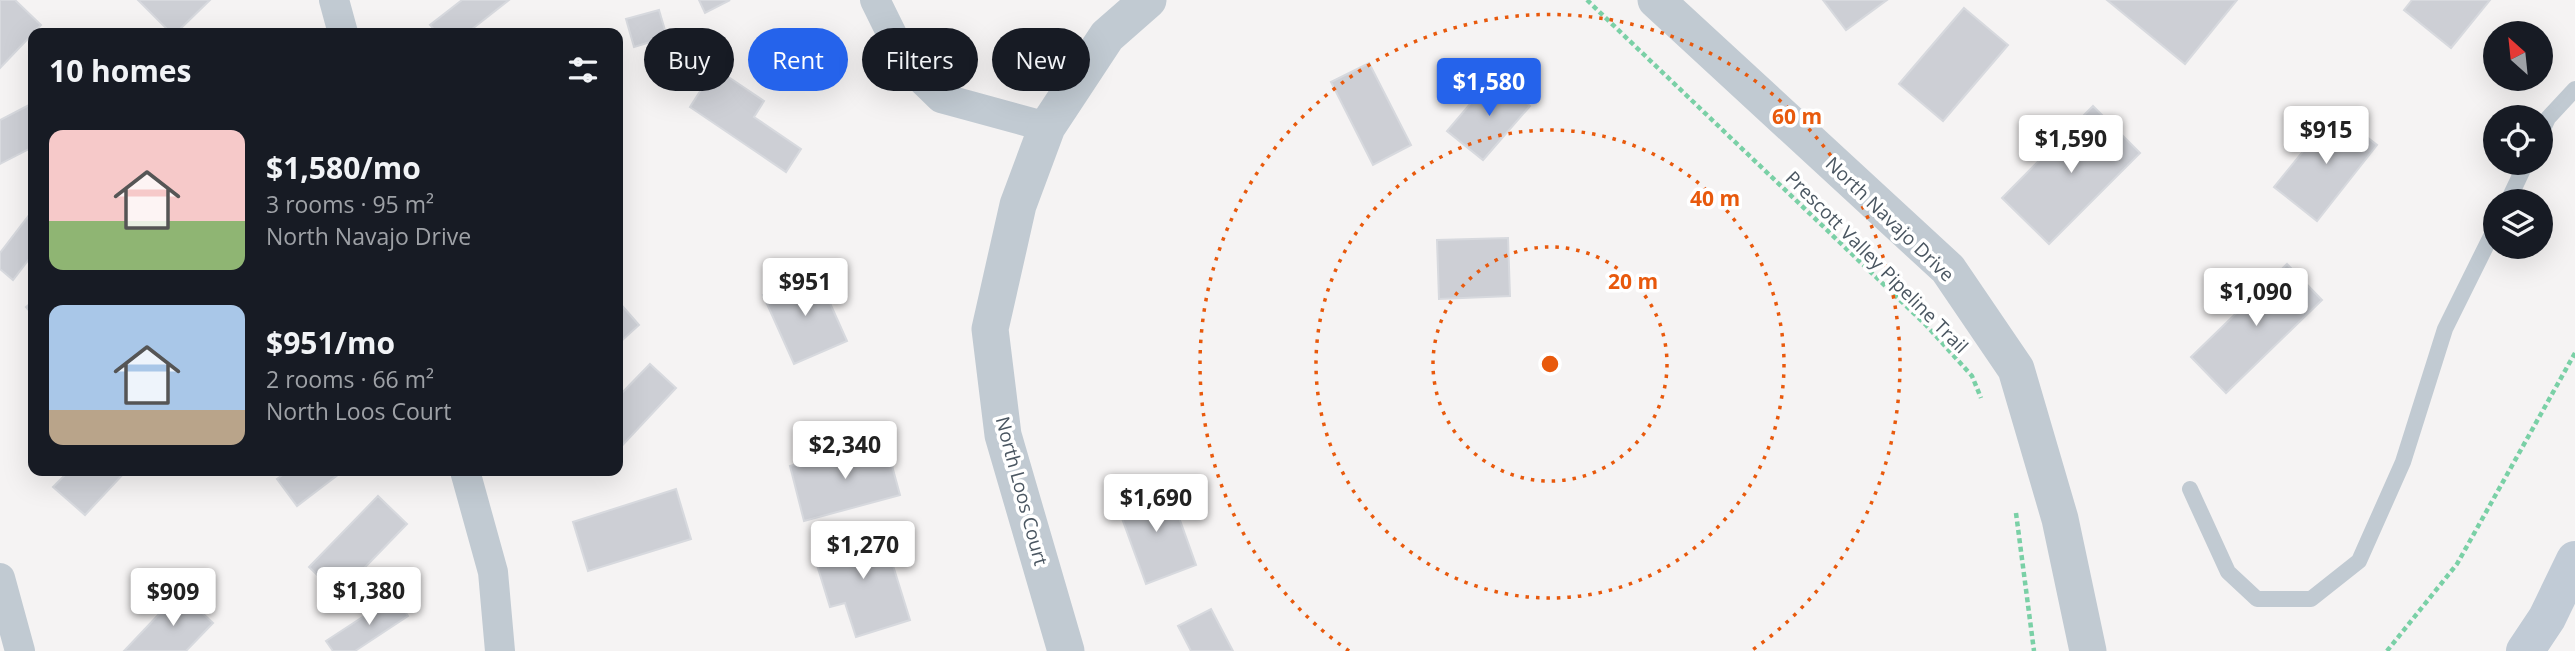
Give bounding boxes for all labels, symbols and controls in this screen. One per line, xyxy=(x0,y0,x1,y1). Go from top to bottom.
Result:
north arrow xyxy=(2483,21,2553,91)
map controls xyxy=(2483,21,2553,259)
chip: Buy xyxy=(644,28,734,91)
chip: Rent xyxy=(748,28,848,91)
chip: Filters xyxy=(862,28,978,91)
chip: New xyxy=(992,28,1090,91)
text: 10 homes xyxy=(49,50,192,91)
icon: filters xyxy=(564,51,602,89)
pin: $1,580 xyxy=(1432,58,1546,118)
text: $1,580 xyxy=(1453,65,1525,97)
text: 60 m xyxy=(1772,102,1822,130)
button: locate xyxy=(2483,105,2553,175)
pin: $915 xyxy=(2285,106,2367,166)
text: $915 xyxy=(2300,113,2352,145)
pin: $1,590 xyxy=(2014,116,2128,175)
text: $1,590 xyxy=(2035,122,2107,154)
text: $1,580/mo xyxy=(266,147,421,188)
street label: North Navajo Drive xyxy=(1820,151,1960,287)
icon: home xyxy=(105,158,189,242)
street label: Prescott Valley Pipeline Trail xyxy=(1780,165,1974,359)
text: 40 m xyxy=(1690,184,1740,212)
text: 3 rooms · 95 m² xyxy=(266,188,434,220)
button: layers xyxy=(2483,189,2553,259)
text: North Navajo Drive xyxy=(266,220,471,252)
pin: $951 xyxy=(764,258,846,318)
text: $951 xyxy=(779,265,831,297)
text: 20 m xyxy=(1608,267,1658,295)
pin: $1,090 xyxy=(2199,268,2313,328)
text: $1,090 xyxy=(2220,275,2292,307)
text: $951/mo xyxy=(266,322,395,363)
icon: home xyxy=(105,333,189,417)
centre of rings xyxy=(1538,352,1562,376)
text: 2 rooms · 66 m² xyxy=(266,363,434,395)
text: North Loos Court xyxy=(266,395,451,427)
street label: North Loos Court xyxy=(990,414,1054,569)
pin: $2,340 xyxy=(788,421,902,481)
text: $2,340 xyxy=(809,428,881,460)
pin: $1,690 xyxy=(1099,475,1213,534)
text: $1,690 xyxy=(1120,481,1192,513)
pin: $1,270 xyxy=(806,522,920,581)
text: $1,270 xyxy=(827,528,899,560)
pin: $909 xyxy=(132,568,214,628)
pin: $1,380 xyxy=(312,568,426,627)
text: $1,380 xyxy=(333,574,405,606)
text: $909 xyxy=(147,575,199,607)

